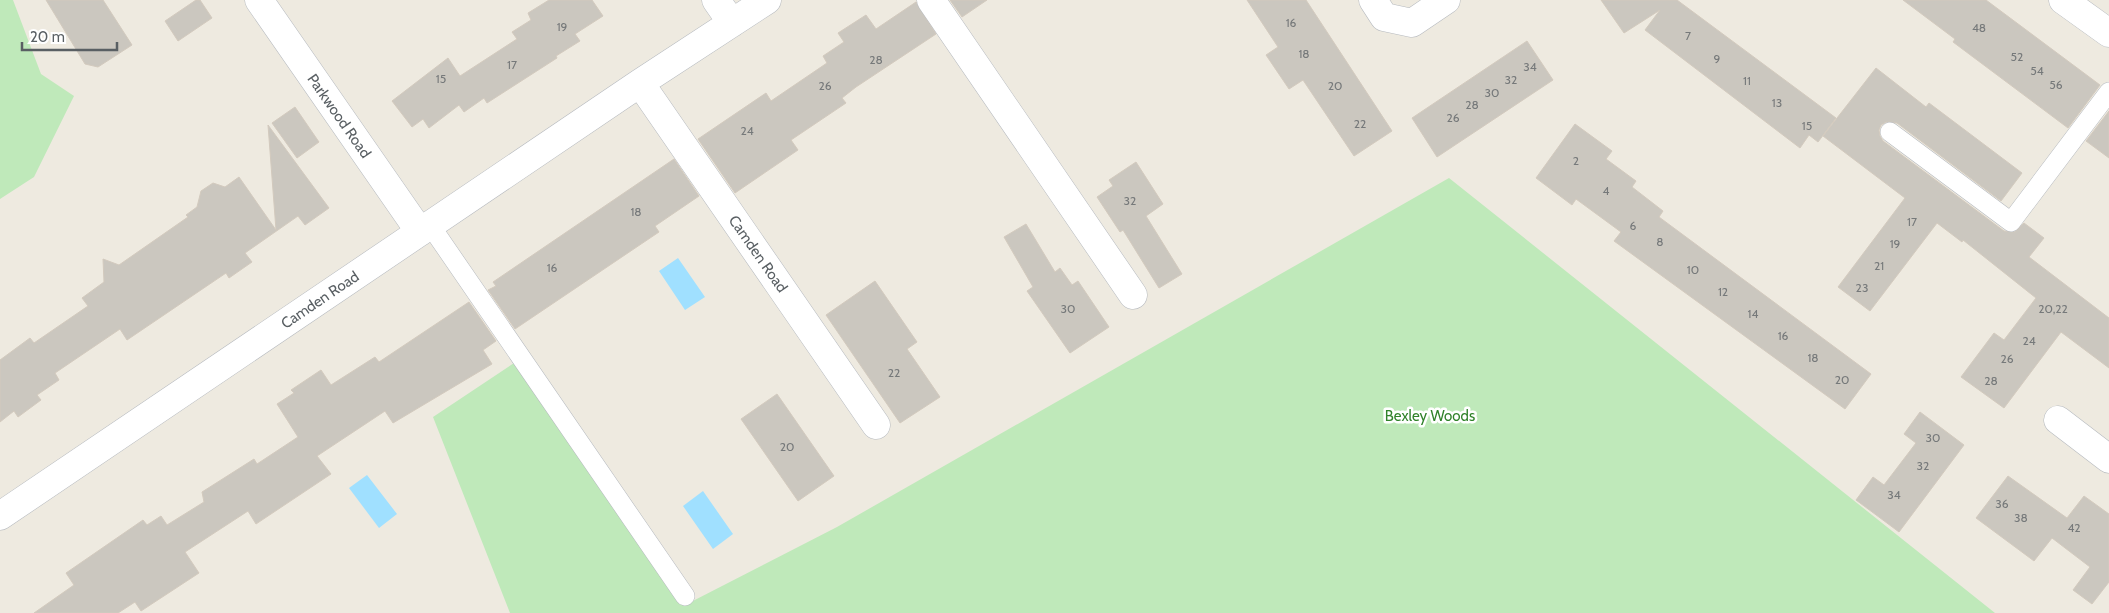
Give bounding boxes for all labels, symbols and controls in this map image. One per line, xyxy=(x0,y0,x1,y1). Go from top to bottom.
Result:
house number: 16 xyxy=(1286,15,1297,30)
house number: 19 xyxy=(557,19,568,34)
scale bar xyxy=(22,20,118,52)
house number: 48 xyxy=(1972,20,1986,35)
text: 20 m xyxy=(30,28,65,46)
house number: 7 xyxy=(1685,28,1691,43)
house number: 18 xyxy=(1298,46,1310,61)
house number: 52 xyxy=(2011,49,2023,64)
house number: 9 xyxy=(1714,51,1721,66)
house number: 28 xyxy=(869,52,883,67)
house number: 17 xyxy=(507,57,517,72)
house number: 34 xyxy=(1523,59,1537,74)
house number: 54 xyxy=(2030,63,2044,78)
street label: Parkwood Road xyxy=(303,70,375,162)
house number: 15 xyxy=(436,71,446,86)
house number: 32 xyxy=(1505,72,1517,87)
house number: 11 xyxy=(1743,73,1751,88)
house number: 56 xyxy=(2049,77,2063,92)
house number: 26 xyxy=(818,78,832,93)
house number: 20 xyxy=(1328,78,1342,93)
house number: 30 xyxy=(1485,85,1499,100)
house number: 13 xyxy=(1772,95,1782,110)
house number: 28 xyxy=(1465,97,1479,112)
house number: 26 xyxy=(1446,110,1460,125)
house number: 22 xyxy=(1354,116,1366,131)
house number: 15 xyxy=(1802,118,1812,133)
house number: 24 xyxy=(740,123,754,138)
house number: 2 xyxy=(1573,153,1579,168)
house number: 4 xyxy=(1603,183,1610,198)
house number: 32 xyxy=(1124,193,1136,208)
house number: 18 xyxy=(630,204,642,219)
street label: Camden Road xyxy=(725,212,791,296)
house number: 17 xyxy=(1907,214,1917,229)
house number: 6 xyxy=(1630,218,1637,233)
house number: 8 xyxy=(1656,234,1664,249)
house number: 19 xyxy=(1890,236,1901,251)
house number: 21 xyxy=(1874,258,1884,273)
house number: 16 xyxy=(547,260,558,275)
house number: 10 xyxy=(1687,262,1699,277)
street label: Camden Road xyxy=(278,267,362,333)
house number: 23 xyxy=(1856,280,1868,295)
house number: 12 xyxy=(1718,284,1728,299)
house number: 30 xyxy=(1061,301,1075,316)
house number: 20,22 xyxy=(2038,301,2068,316)
house number: 14 xyxy=(1748,306,1758,321)
house number: 16 xyxy=(1778,328,1789,343)
house number: 24 xyxy=(2022,333,2036,348)
house number: 18 xyxy=(1807,350,1819,365)
house number: 26 xyxy=(2000,351,2014,366)
house number: 22 xyxy=(888,365,900,380)
house number: 20 xyxy=(1835,372,1849,387)
house number: 28 xyxy=(1984,373,1998,388)
park label: Bexley Woods xyxy=(1385,407,1475,425)
house number: 30 xyxy=(1926,430,1940,445)
house number: 20 xyxy=(780,439,794,454)
house number: 32 xyxy=(1917,458,1929,473)
house number: 34 xyxy=(1887,487,1901,502)
house number: 36 xyxy=(1995,496,2009,511)
house number: 38 xyxy=(2014,510,2028,525)
house number: 42 xyxy=(2067,520,2081,535)

